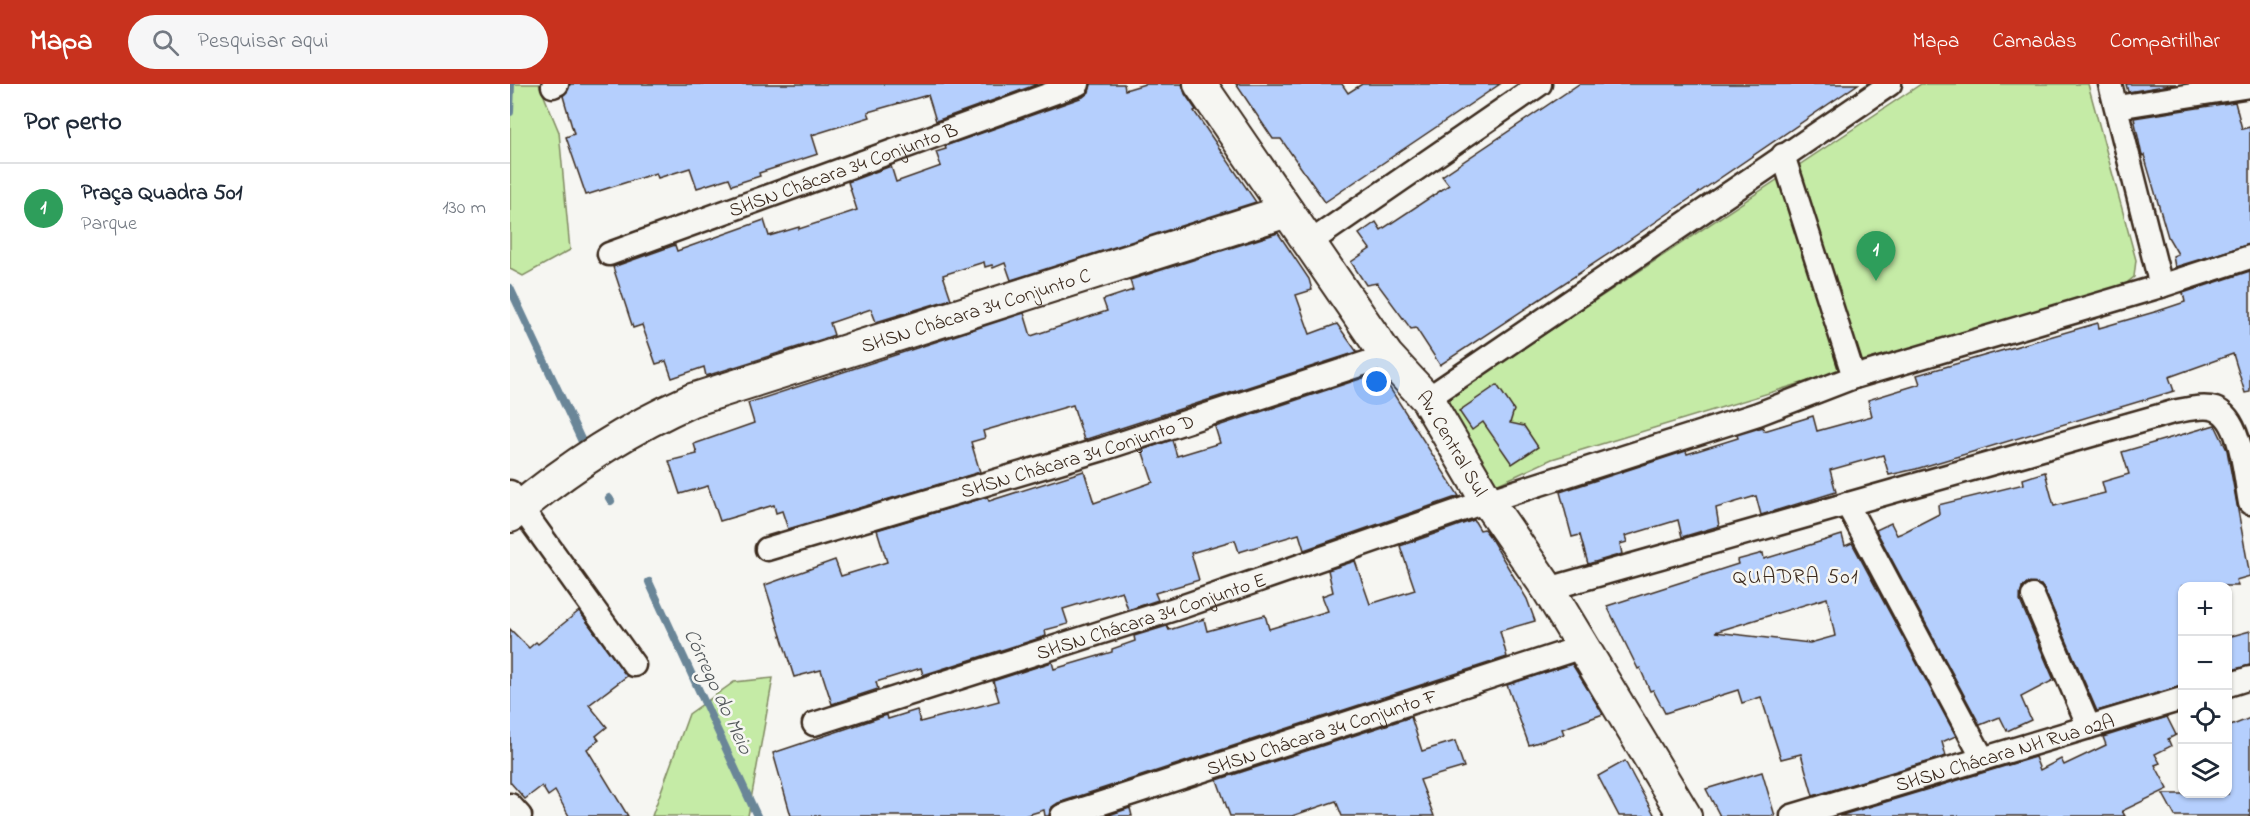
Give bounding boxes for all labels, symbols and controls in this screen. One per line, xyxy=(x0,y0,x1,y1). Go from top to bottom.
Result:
search box xyxy=(128,15,548,69)
text: Mapa xyxy=(30,22,92,63)
icon: search xyxy=(149,26,182,59)
text: Pesquisar aqui xyxy=(197,26,328,58)
text: Mapa xyxy=(1913,27,1959,57)
text: Camadas xyxy=(1992,27,2077,57)
text: Compartilhar xyxy=(2110,27,2220,57)
text: Por perto xyxy=(24,104,122,142)
street label: SHSN Chácara 34 Conjunto B xyxy=(725,117,963,226)
text: Praça Quadra 501 xyxy=(81,178,242,210)
text: 1 xyxy=(40,194,47,223)
text: 130 m xyxy=(442,194,486,223)
text: Parque xyxy=(81,210,137,239)
pin: 1 xyxy=(1856,232,1896,281)
street label: SHSN Chácara 34 Conjunto C xyxy=(858,262,1095,362)
your location xyxy=(1362,367,1391,396)
street label: Av. Central Sul xyxy=(1409,385,1493,503)
street label: SHSN Chácara 34 Conjunto D xyxy=(958,408,1199,508)
district label: QUADRA 501 xyxy=(1733,563,1859,593)
street label: SHSN Chácara 34 Conjunto E xyxy=(1033,567,1271,669)
map controls xyxy=(2178,582,2232,798)
button: + xyxy=(2178,582,2232,636)
water label: Córrego do Meio xyxy=(674,624,760,761)
button: − xyxy=(2178,636,2232,690)
street label: SHSN Chácara 34 Conjunto F xyxy=(1203,683,1442,785)
button: locate xyxy=(2178,690,2232,744)
street label: SHSN Chácara NH Rua 02A xyxy=(1892,708,2118,801)
button: layers xyxy=(2178,744,2232,798)

